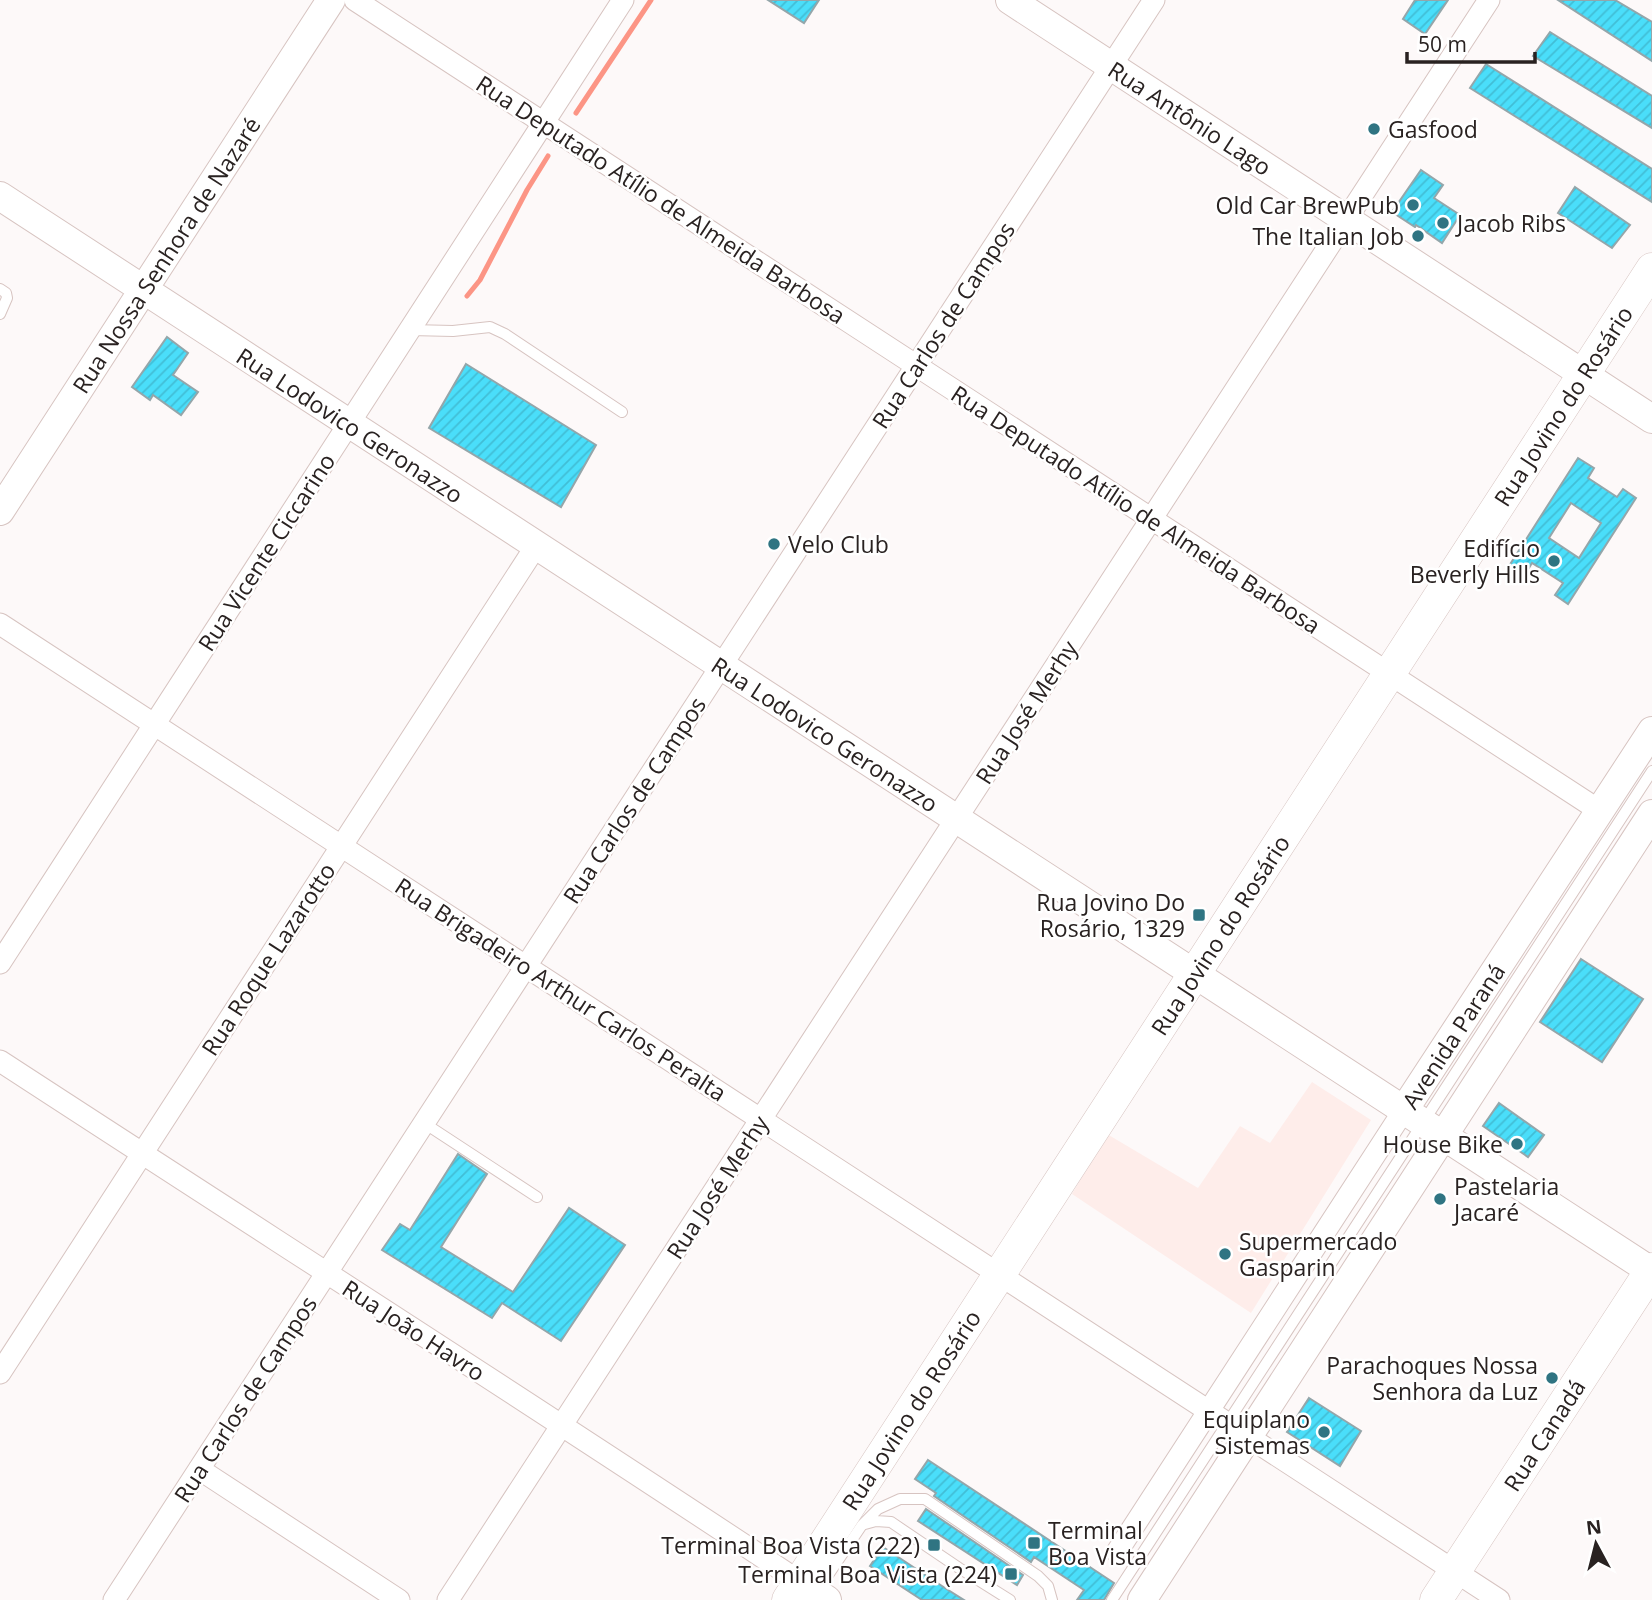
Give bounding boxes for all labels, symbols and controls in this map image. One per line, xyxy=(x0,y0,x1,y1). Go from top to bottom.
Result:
scale bar xyxy=(1407,21,1535,65)
text: 50 m xyxy=(1418,30,1467,58)
street label: Rua Antônio Lago xyxy=(1102,53,1278,183)
street label: Rua Deputado Atílio de Almeida Barbosa xyxy=(470,67,852,331)
street label: Rua Nossa Senhora de Nazaré xyxy=(64,111,268,399)
place label: Gasfood xyxy=(1388,113,1478,145)
marker: Gasfood xyxy=(1366,121,1382,137)
place label: Old Car BrewPub xyxy=(1216,189,1399,221)
marker: Old Car BrewPub xyxy=(1405,197,1421,213)
place label: Jacob Ribs xyxy=(1455,207,1566,239)
street label: Rua Carlos de Campos xyxy=(864,215,1022,435)
marker: Jacob Ribs xyxy=(1435,215,1451,231)
place label: The Italian Job xyxy=(1252,220,1404,252)
marker: The Italian Job xyxy=(1410,228,1426,244)
street label: Rua Jovino do Rosário xyxy=(1486,300,1640,512)
street label: Rua Lodovico Geronazzo xyxy=(231,340,469,510)
street label: Rua Deputado Atílio de Almeida Barbosa xyxy=(945,377,1327,641)
street label: Rua Vicente Ciccarino xyxy=(190,447,342,657)
place label: Velo Club xyxy=(788,528,889,560)
place label: Edifício Beverly Hills xyxy=(1410,532,1540,590)
marker: Velo Club xyxy=(766,536,782,552)
marker: Edifício Beverly Hills xyxy=(1546,553,1562,569)
street label: Rua José Merhy xyxy=(967,633,1085,790)
street label: Rua Lodovico Geronazzo xyxy=(706,649,944,819)
street label: Rua Carlos de Campos xyxy=(555,690,713,910)
street label: Rua Jovino do Rosário xyxy=(1143,829,1297,1041)
street label: Rua Roque Lazarotto xyxy=(194,856,342,1062)
street label: Rua Brigadeiro Arthur Carlos Peralta xyxy=(389,870,733,1108)
place label: Rua Jovino Do Rosário, 1329 xyxy=(1036,886,1185,944)
marker: Rua Jovino Do Rosário, 1329 xyxy=(1191,907,1207,923)
street label: Avenida Paraná xyxy=(1394,957,1512,1115)
street label: Rua José Merhy xyxy=(658,1108,776,1265)
place label: House Bike xyxy=(1383,1128,1503,1160)
marker: House Bike xyxy=(1509,1136,1525,1152)
place label: Pastelaria Jacaré xyxy=(1452,1170,1559,1228)
marker: Pastelaria Jacaré xyxy=(1432,1191,1448,1207)
place label: Supermercado Gasparin xyxy=(1239,1225,1397,1283)
marker: Supermercado Gasparin xyxy=(1217,1246,1233,1262)
street label: Rua João Havro xyxy=(336,1272,492,1388)
street label: Rua Carlos de Campos xyxy=(166,1289,324,1509)
street label: Rua Jovino do Rosário xyxy=(834,1304,988,1516)
place label: Parachoques Nossa Senhora da Luz xyxy=(1326,1349,1538,1407)
marker: Parachoques Nossa Senhora da Luz xyxy=(1544,1370,1560,1386)
street label: Rua Canadá xyxy=(1496,1373,1592,1497)
place label: Equiplano Sistemas xyxy=(1203,1403,1310,1461)
marker: Equiplano Sistemas xyxy=(1316,1424,1332,1440)
north arrow xyxy=(1561,1509,1631,1579)
text: N xyxy=(1585,1513,1603,1541)
place label: Terminal Boa Vista xyxy=(1048,1514,1147,1572)
place label: Terminal Boa Vista (222) xyxy=(661,1529,920,1561)
marker: Terminal Boa Vista xyxy=(1026,1535,1042,1551)
marker: Terminal Boa Vista (222) xyxy=(926,1537,942,1553)
place label: Terminal Boa Vista (224) xyxy=(738,1558,997,1590)
marker: Terminal Boa Vista (224) xyxy=(1003,1566,1019,1582)

